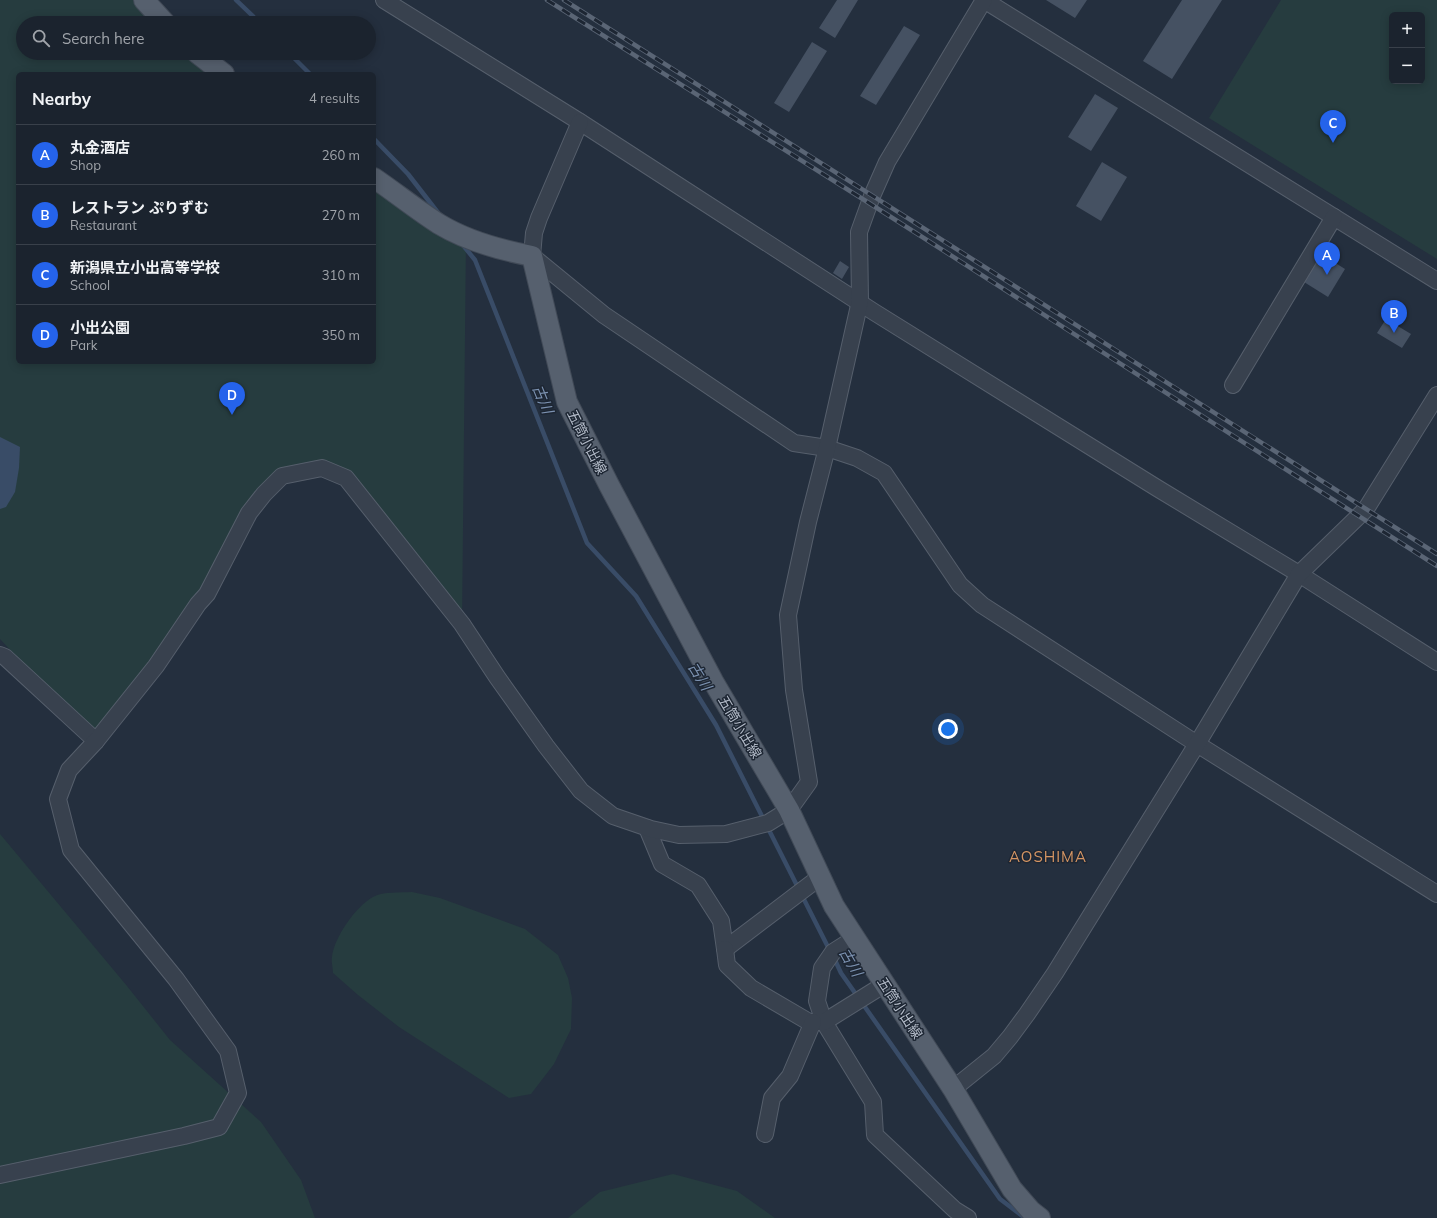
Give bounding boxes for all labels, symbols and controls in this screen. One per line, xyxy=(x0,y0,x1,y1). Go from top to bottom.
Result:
map controls xyxy=(1389,12,1425,84)
button: + xyxy=(1389,12,1425,48)
search box xyxy=(16,16,376,60)
icon: search xyxy=(30,27,52,49)
text: Search here xyxy=(62,29,144,48)
button: − xyxy=(1389,48,1425,84)
text: Nearby xyxy=(32,88,91,109)
text: 4 results xyxy=(309,90,360,106)
pin: C xyxy=(1320,110,1346,143)
text: 丸金酒店 xyxy=(70,138,130,157)
text: A xyxy=(40,147,50,163)
text: 260 m xyxy=(322,147,360,163)
text: Shop xyxy=(70,157,101,173)
text: レストラン ぷりずむ xyxy=(70,198,209,217)
text: B xyxy=(41,207,49,223)
text: 270 m xyxy=(322,207,360,223)
text: Restaurant xyxy=(70,217,137,233)
pin: A xyxy=(1314,242,1340,275)
text: 新潟県立小出高等学校 xyxy=(70,258,220,277)
text: C xyxy=(41,267,49,283)
text: 310 m xyxy=(322,267,360,283)
text: School xyxy=(70,277,110,293)
pin: B xyxy=(1381,300,1407,333)
text: 小出公園 xyxy=(70,318,130,337)
text: D xyxy=(40,327,50,343)
text: 350 m xyxy=(322,327,360,343)
text: Park xyxy=(70,337,97,353)
pin: D xyxy=(219,382,245,415)
water label: 古川 xyxy=(529,382,558,418)
street label: 五筒小出線 xyxy=(563,407,611,477)
water label: 古川 xyxy=(684,658,717,695)
street label: 五筒小出線 xyxy=(714,692,766,762)
your location xyxy=(938,719,958,739)
district label: AOSHIMA xyxy=(1009,847,1087,866)
water label: 古川 xyxy=(835,944,868,981)
street label: 五筒小出線 xyxy=(873,974,927,1042)

